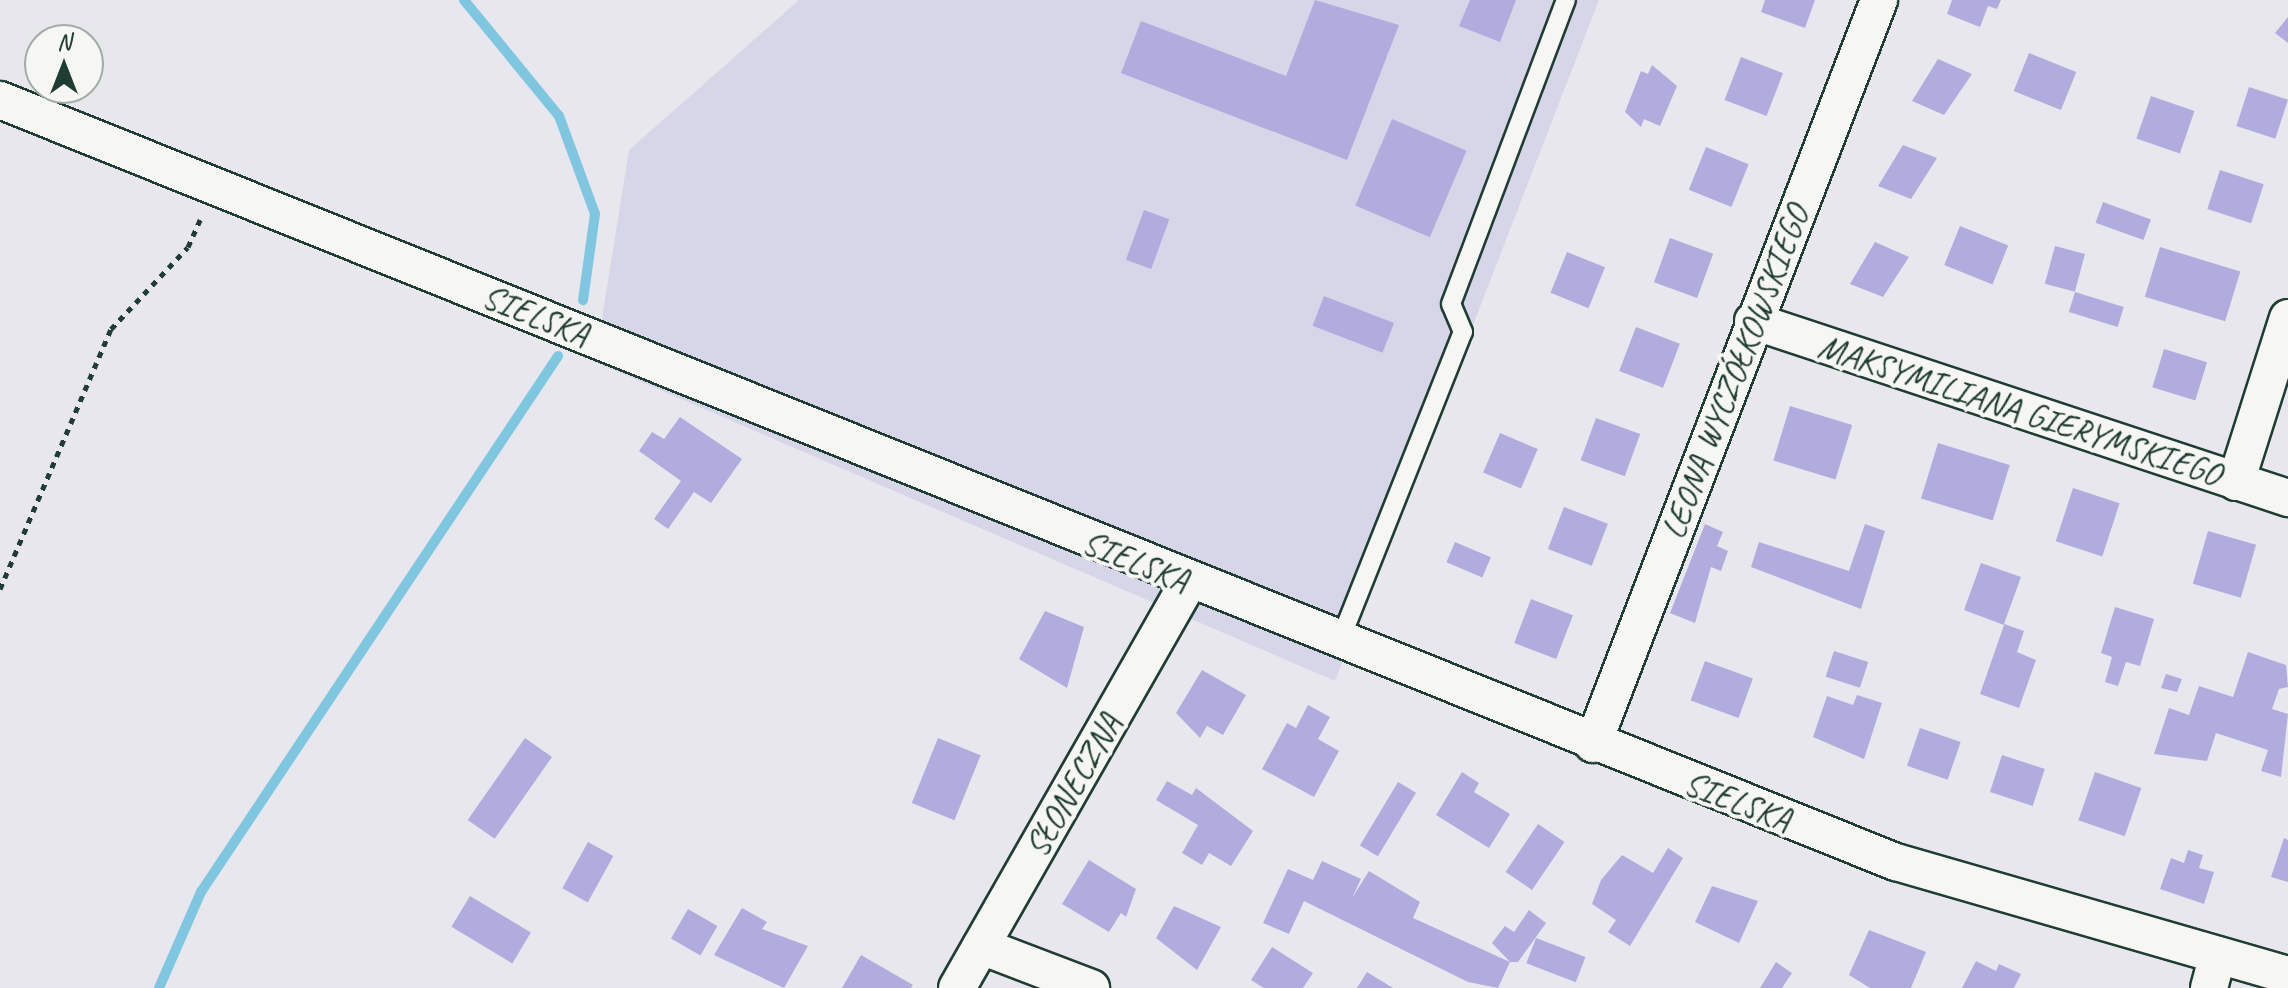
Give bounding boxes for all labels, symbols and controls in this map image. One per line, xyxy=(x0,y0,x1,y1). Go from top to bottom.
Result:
north arrow xyxy=(24,24,104,104)
text: N xyxy=(57,28,71,56)
street label: LEONA WYCZÓŁKOWSKIEGO xyxy=(1652,199,1818,545)
street label: SIELSKA xyxy=(477,275,595,355)
street label: MAKSYMILIANA GIERYMSKIEGO xyxy=(1814,326,2226,494)
street label: SIELSKA xyxy=(1077,521,1195,601)
street label: SŁONECZNA xyxy=(1016,706,1130,864)
street label: SIELSKA xyxy=(1679,762,1797,840)

